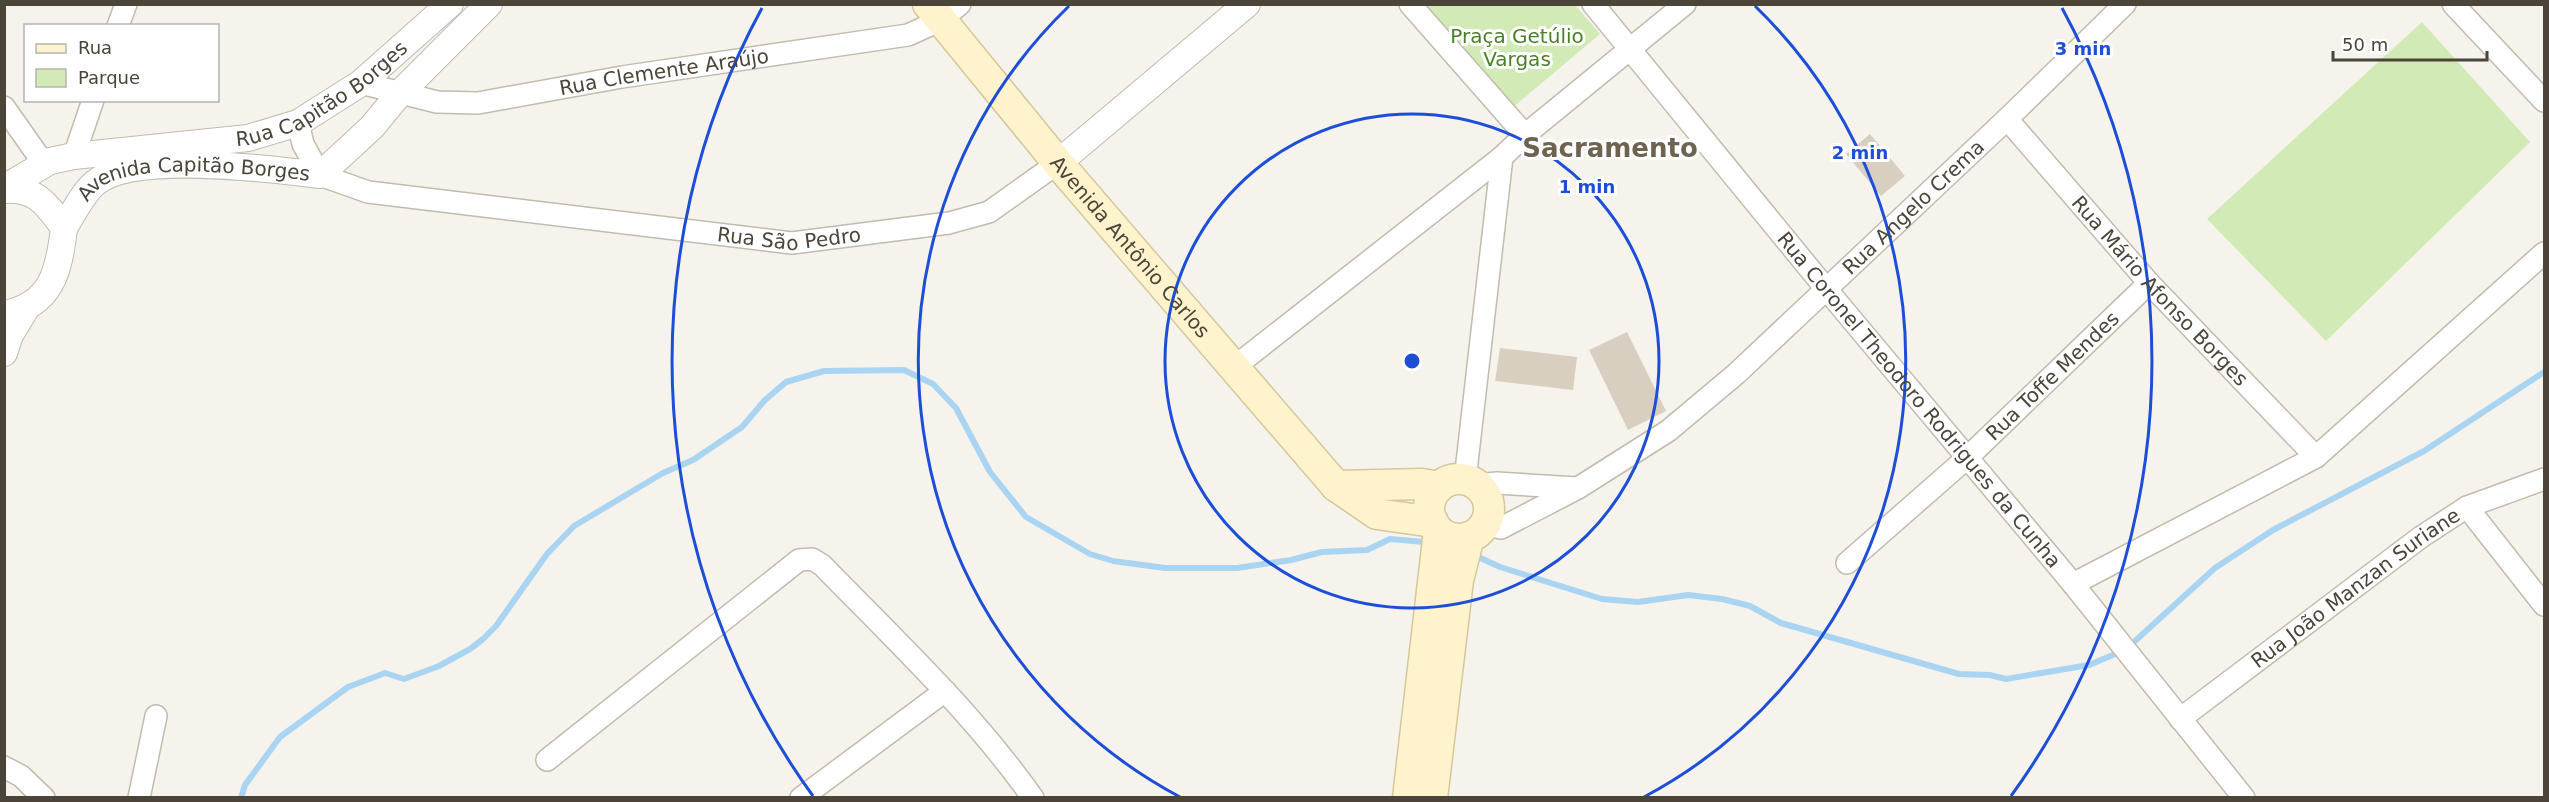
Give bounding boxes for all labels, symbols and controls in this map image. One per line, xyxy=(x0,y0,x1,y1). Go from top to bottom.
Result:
legend xyxy=(24,24,219,102)
park label: Praça Getúlio Vargas xyxy=(1450,24,1584,71)
scale bar xyxy=(2333,24,2488,62)
text: 50 m xyxy=(2342,34,2388,55)
street label: Rua Capitão Borges xyxy=(235,36,412,151)
text: Rua xyxy=(78,37,112,58)
text: 3 min xyxy=(2055,38,2111,59)
street label: Rua Clemente Araújo xyxy=(557,44,770,100)
text: Parque xyxy=(78,67,140,88)
district label: Sacramento xyxy=(1522,133,1698,163)
street label: Rua Angelo Crema xyxy=(1837,135,1989,280)
text: 2 min xyxy=(1832,142,1888,163)
street label: Avenida Antônio Carlos xyxy=(1045,151,1215,343)
street label: Avenida Capitão Borges xyxy=(72,152,311,205)
text: 1 min xyxy=(1559,176,1615,197)
street label: Rua Mário Afonso Borges xyxy=(2067,191,2253,391)
street label: Rua São Pedro xyxy=(716,222,862,256)
street label: Rua Coronel Theodoro Rodrigues da Cunha xyxy=(1772,227,2066,573)
street label: Rua Toffe Mendes xyxy=(1981,306,2124,445)
centre of rings xyxy=(1402,351,1422,371)
street label: Rua João Manzan Suriane xyxy=(2246,503,2464,673)

